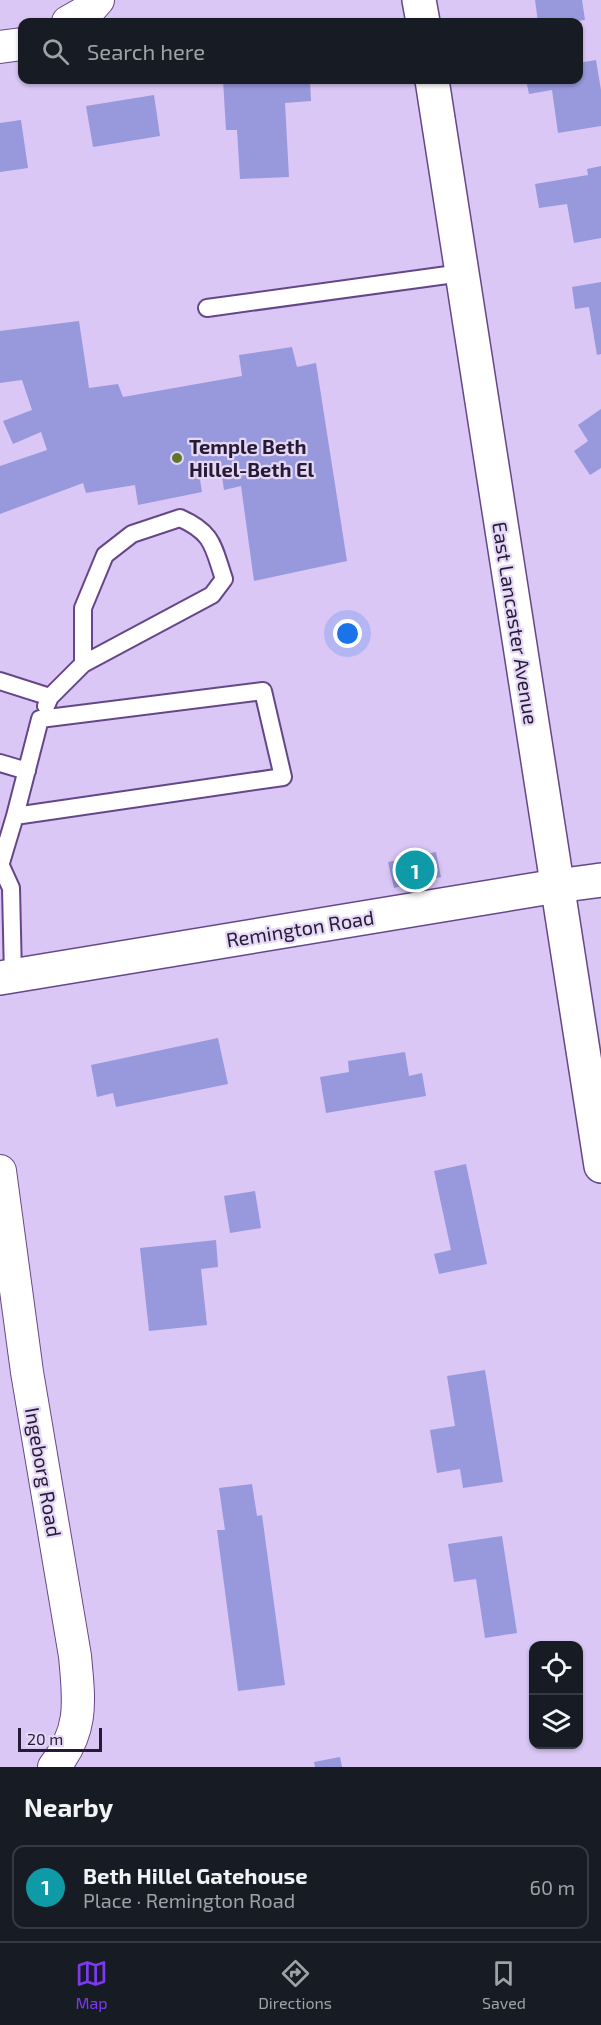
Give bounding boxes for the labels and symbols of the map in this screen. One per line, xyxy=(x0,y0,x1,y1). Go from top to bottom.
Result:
place label: Temple Beth Hillel-Beth El xyxy=(189,434,314,481)
marker: Temple Beth Hillel-Beth El xyxy=(170,451,184,465)
street label: East Lancaster Avenue xyxy=(488,520,544,726)
your location xyxy=(333,619,362,648)
pin: 1 xyxy=(396,848,434,892)
street label: Remington Road xyxy=(224,904,376,952)
street label: Ingeborg Road xyxy=(21,1405,67,1539)
scale bar xyxy=(18,1725,102,1752)

